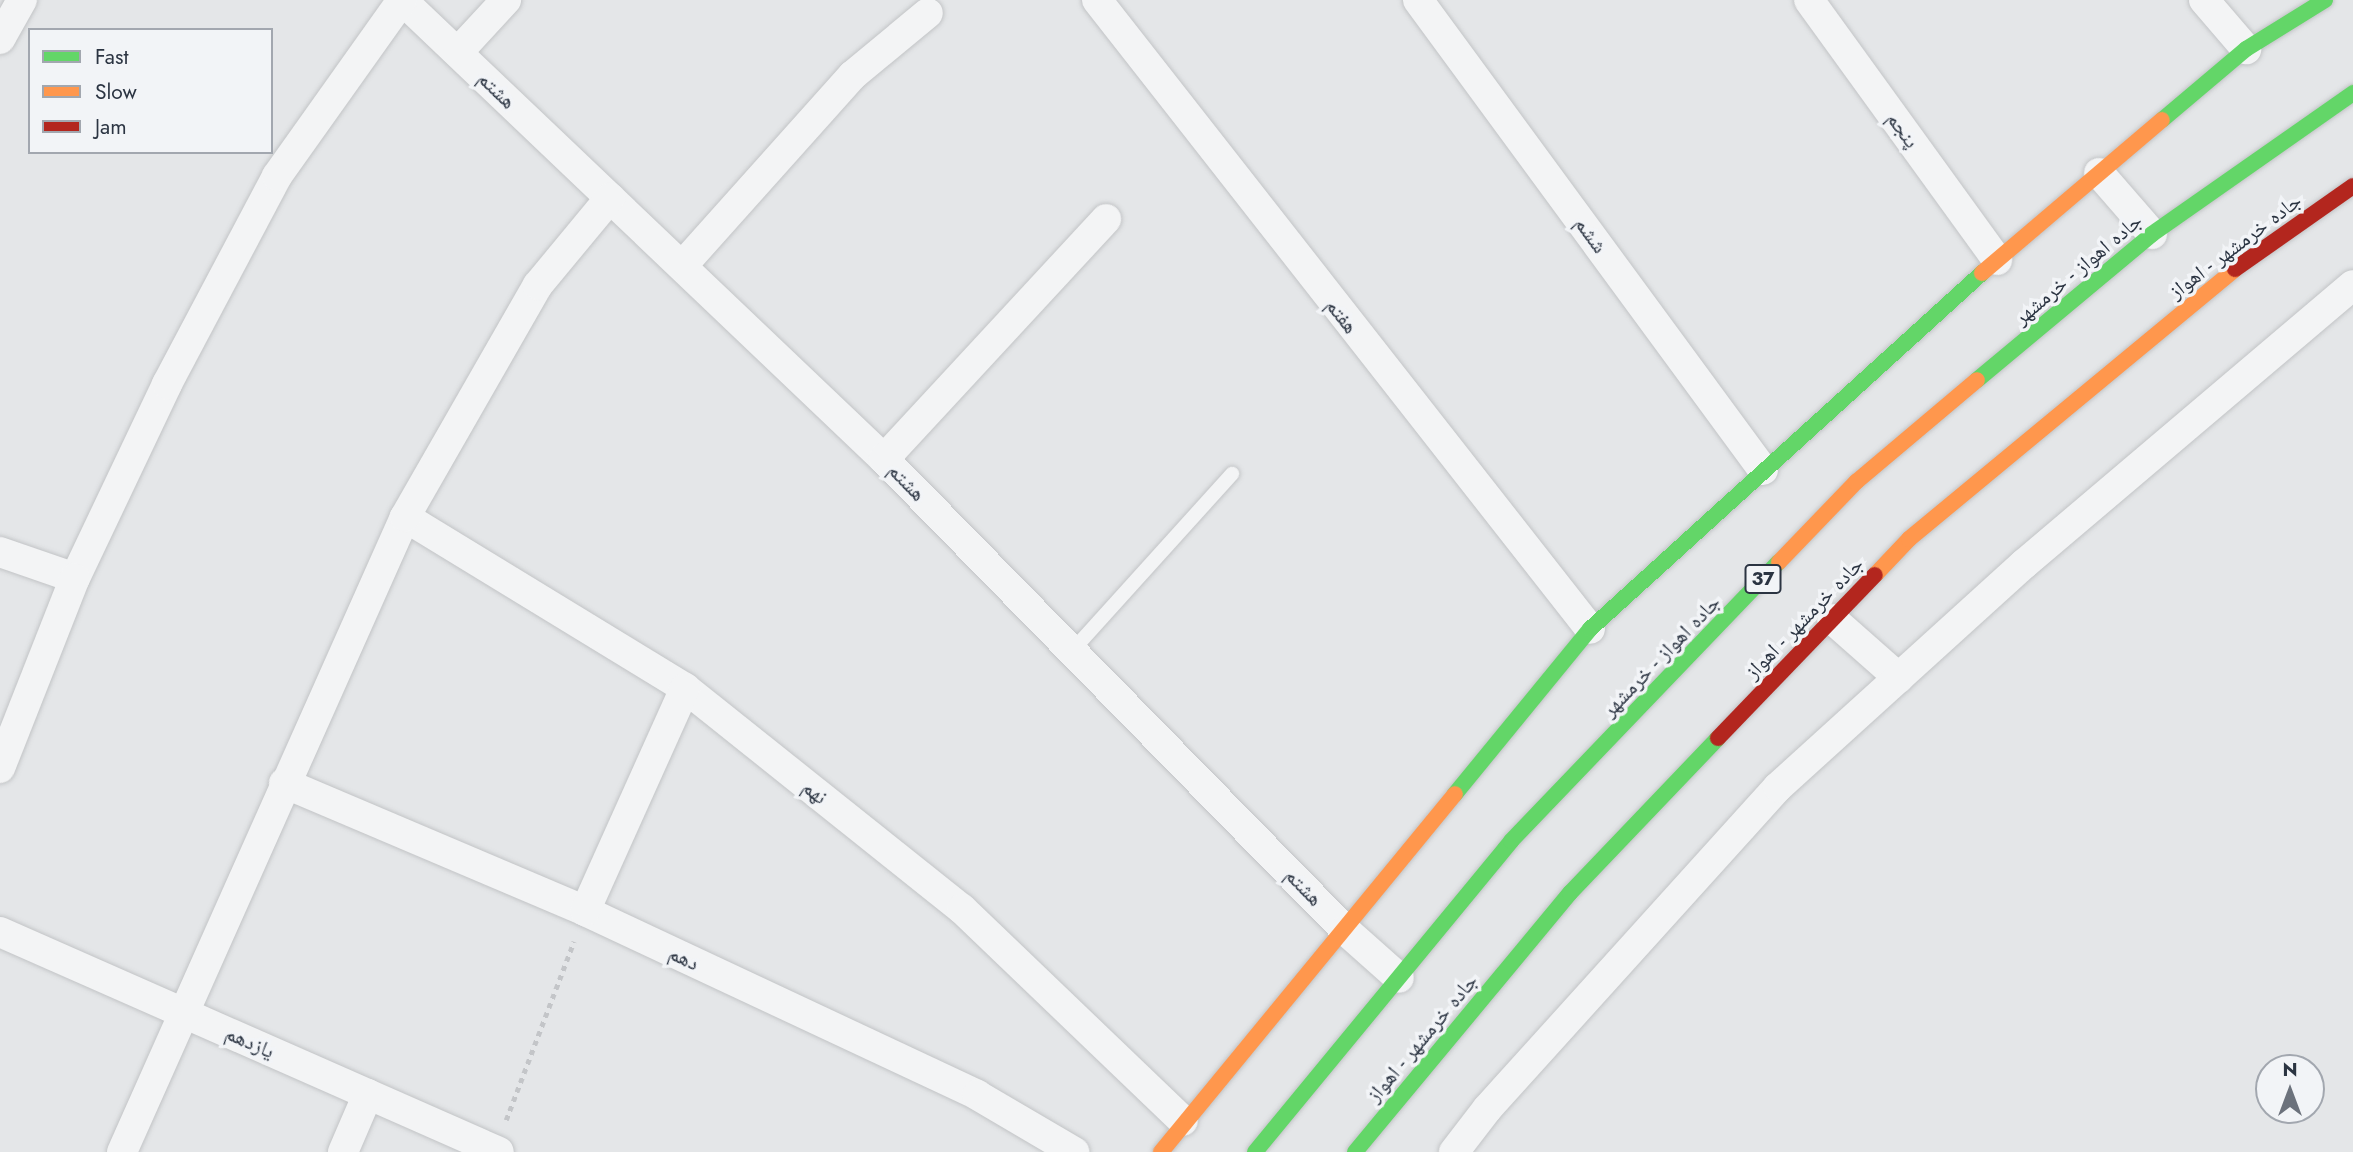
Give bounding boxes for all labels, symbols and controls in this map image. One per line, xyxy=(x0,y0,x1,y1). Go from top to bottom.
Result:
legend xyxy=(28,28,273,154)
text: Fast xyxy=(95,42,128,72)
street label: هشتم xyxy=(473,66,521,114)
text: Slow xyxy=(95,77,137,107)
street label: پنجم xyxy=(1882,107,1924,153)
text: Jam xyxy=(95,112,127,142)
street label: جاده خرمشهر - اهواز xyxy=(2164,188,2306,304)
street label: جاده اهواز - خرمشهر xyxy=(2009,208,2147,330)
street label: ششم xyxy=(1569,212,1613,258)
street label: هفتم xyxy=(1321,293,1363,339)
street label: هشتم xyxy=(883,458,931,506)
street label: جاده خرمشهر - اهواز xyxy=(1739,552,1869,684)
road number: 37 xyxy=(1744,564,1782,594)
street label: جاده اهواز - خرمشهر xyxy=(1596,590,1726,722)
street label: نهم xyxy=(797,774,833,810)
street label: هشتم xyxy=(1280,863,1328,911)
street label: دهم xyxy=(665,940,703,976)
street label: جاده خرمشهر - اهواز xyxy=(1361,969,1483,1107)
street label: یازدهم xyxy=(222,1020,278,1064)
north arrow xyxy=(2255,1054,2325,1124)
text: N xyxy=(2282,1056,2298,1083)

